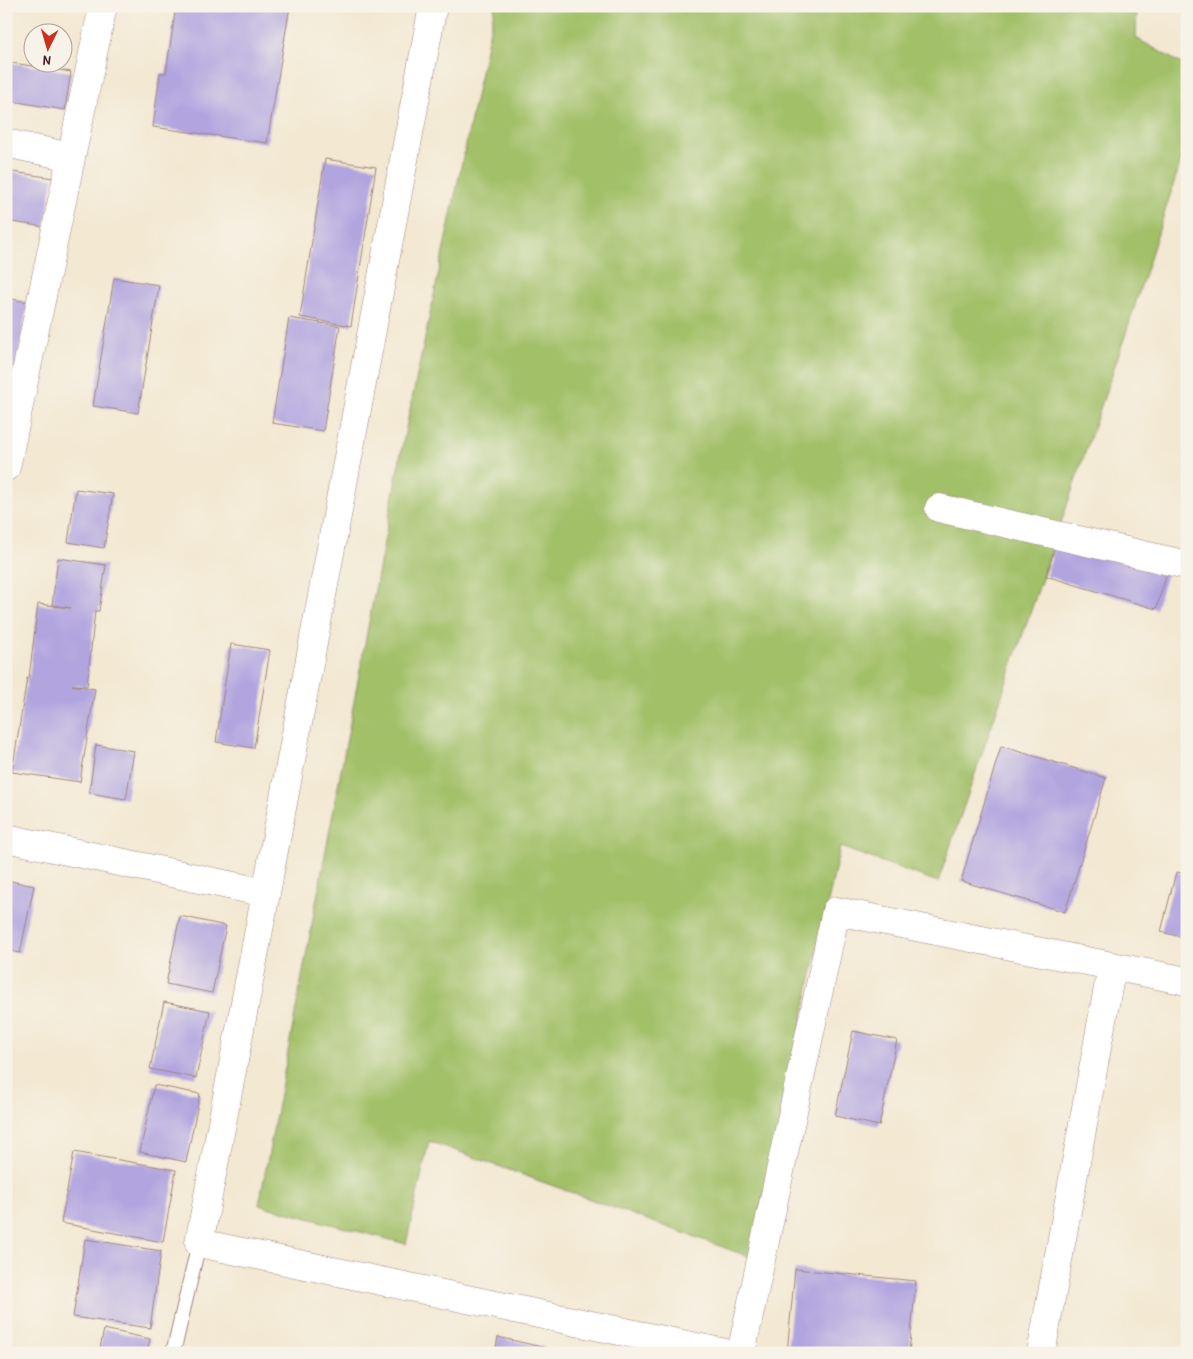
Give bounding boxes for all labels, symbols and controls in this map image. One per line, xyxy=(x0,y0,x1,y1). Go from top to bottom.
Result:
north arrow xyxy=(22,22,72,72)
text: N xyxy=(42,52,51,71)

